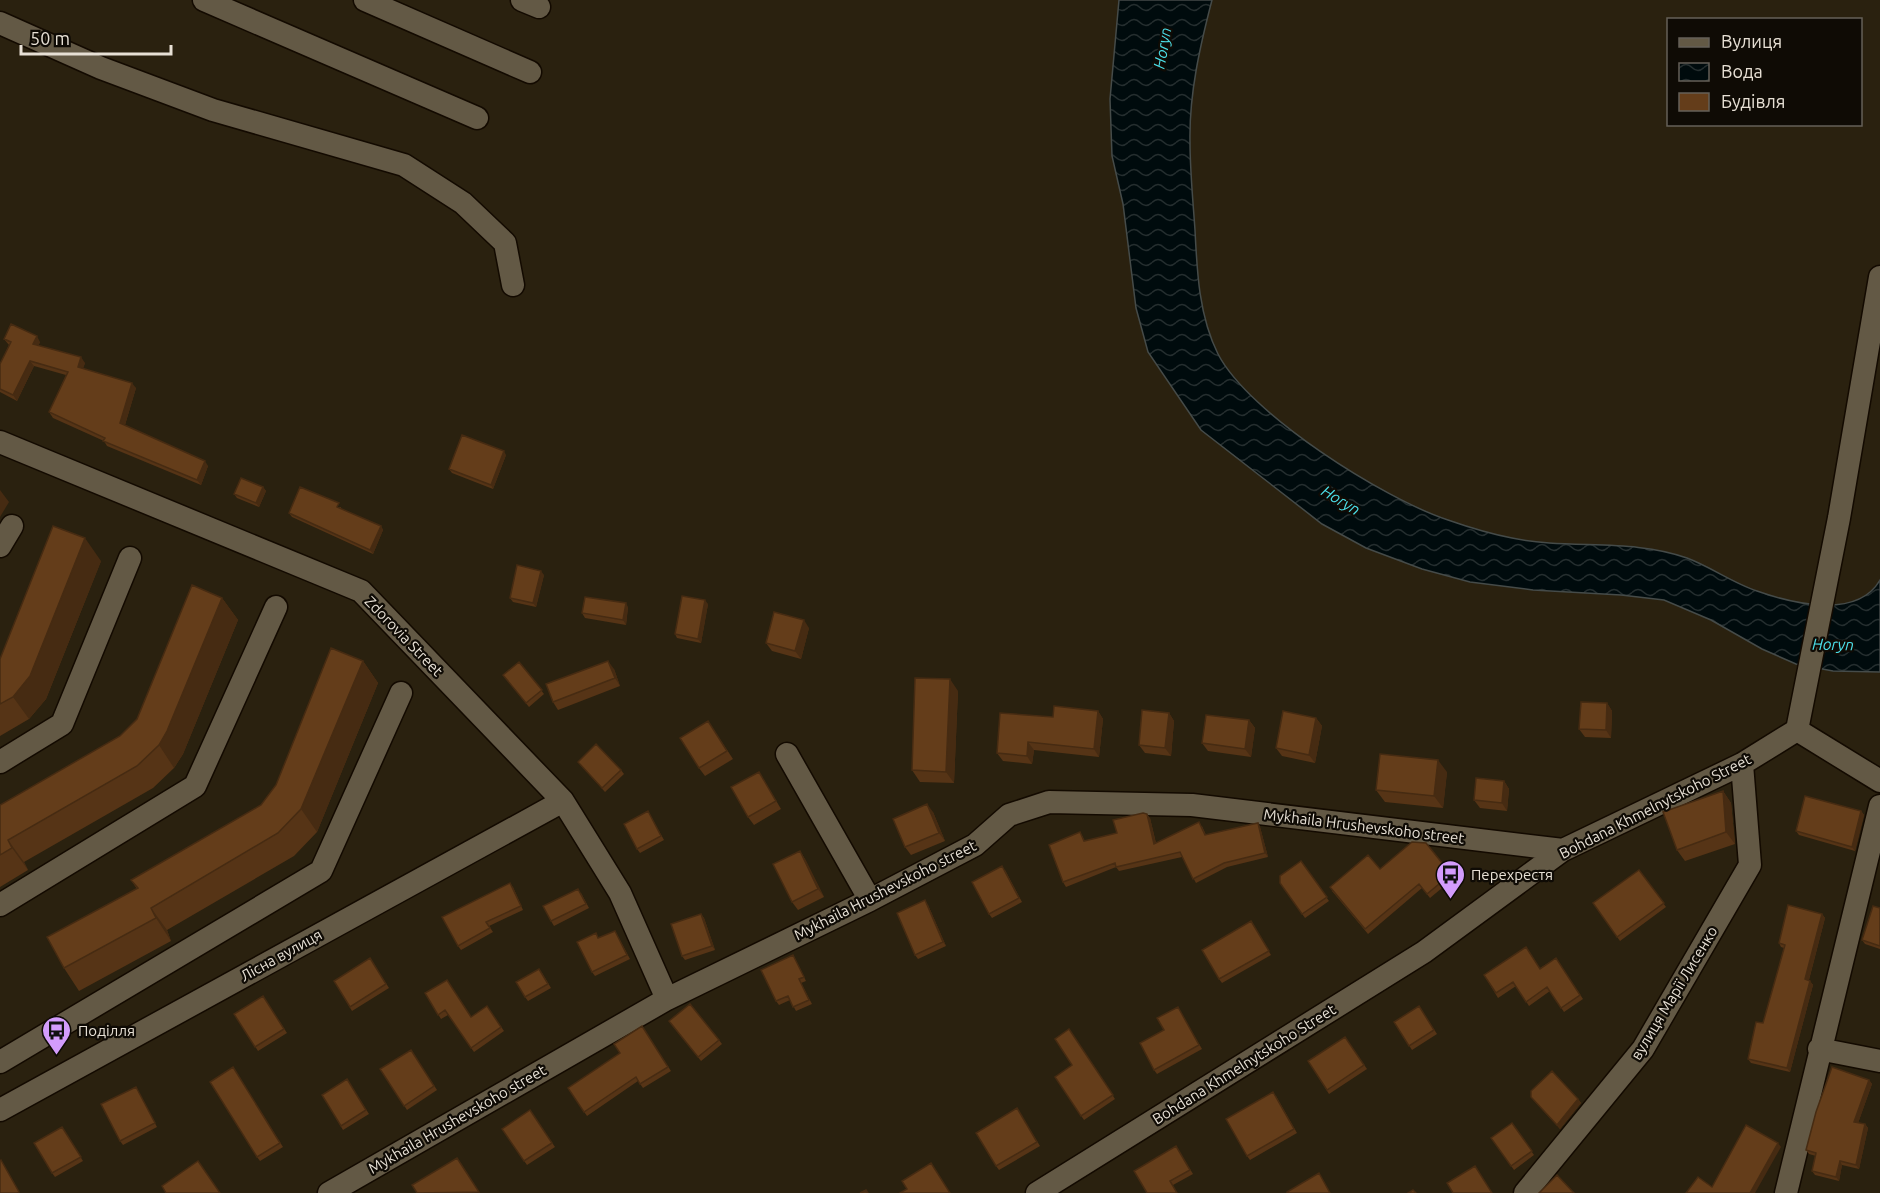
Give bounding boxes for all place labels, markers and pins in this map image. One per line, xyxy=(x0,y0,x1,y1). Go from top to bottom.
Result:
bus stop icon: Перехрестя xyxy=(1434,858,1466,900)
place label: Перехрестя xyxy=(1471,866,1553,883)
bus stop icon: Поділля xyxy=(41,1014,73,1056)
place label: Поділля xyxy=(78,1022,135,1039)

